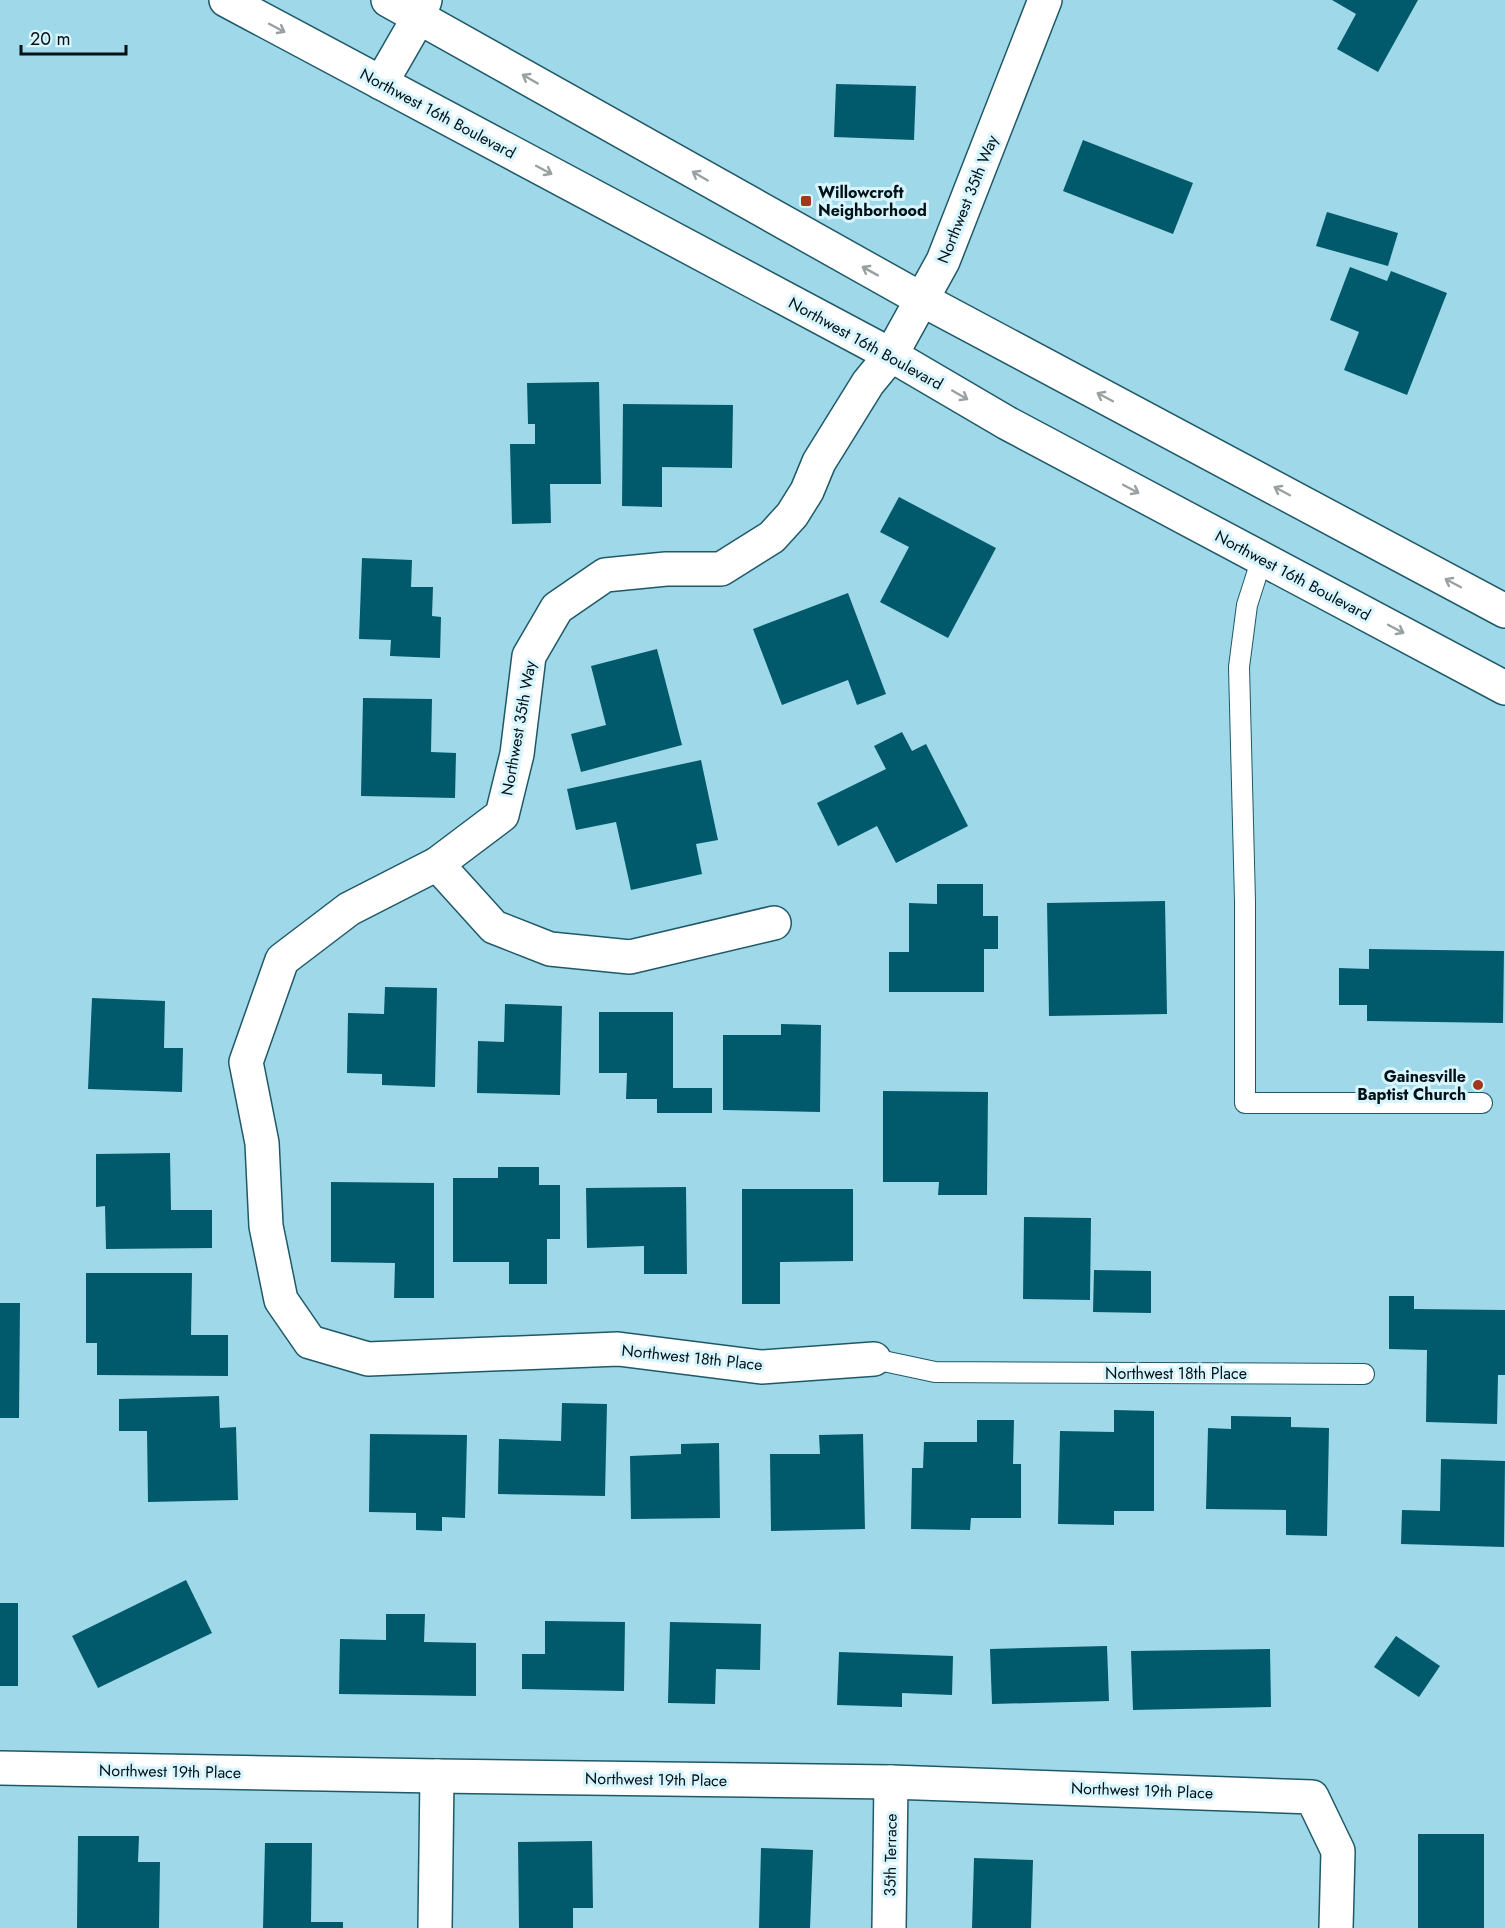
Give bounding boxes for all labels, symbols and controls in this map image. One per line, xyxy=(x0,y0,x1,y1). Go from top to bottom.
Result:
scale bar xyxy=(21,18,126,56)
one-way arrow xyxy=(268,23,286,34)
text: 20 m xyxy=(30,26,70,52)
street label: Northwest 16th Boulevard xyxy=(356,63,520,164)
one-way arrow xyxy=(522,73,539,85)
street label: Northwest 35th Way xyxy=(931,131,1004,267)
one-way arrow xyxy=(534,165,552,176)
one-way arrow xyxy=(691,169,708,181)
place label: Willowcroft Neighborhood xyxy=(818,181,927,222)
marker: Willowcroft Neighborhood xyxy=(799,194,813,208)
one-way arrow xyxy=(861,265,879,276)
street label: Northwest 16th Boulevard xyxy=(784,291,947,396)
one-way arrow xyxy=(951,390,968,402)
one-way arrow xyxy=(1096,390,1114,402)
one-way arrow xyxy=(1122,483,1140,495)
one-way arrow xyxy=(1273,485,1291,496)
street label: Northwest 16th Boulevard xyxy=(1211,525,1375,626)
one-way arrow xyxy=(1445,577,1463,588)
one-way arrow xyxy=(1387,624,1405,636)
street label: Northwest 35th Way xyxy=(495,658,542,797)
place label: Gainesville Baptist Church xyxy=(1357,1065,1466,1106)
marker: Gainesville Baptist Church xyxy=(1471,1078,1485,1092)
street label: Northwest 18th Place xyxy=(620,1339,764,1376)
street label: Northwest 18th Place xyxy=(1105,1362,1247,1385)
street label: Northwest 19th Place xyxy=(99,1759,241,1784)
street label: Northwest 19th Place xyxy=(585,1767,727,1792)
street label: Northwest 19th Place xyxy=(1070,1777,1213,1804)
street label: 35th Terrace xyxy=(878,1813,903,1897)

